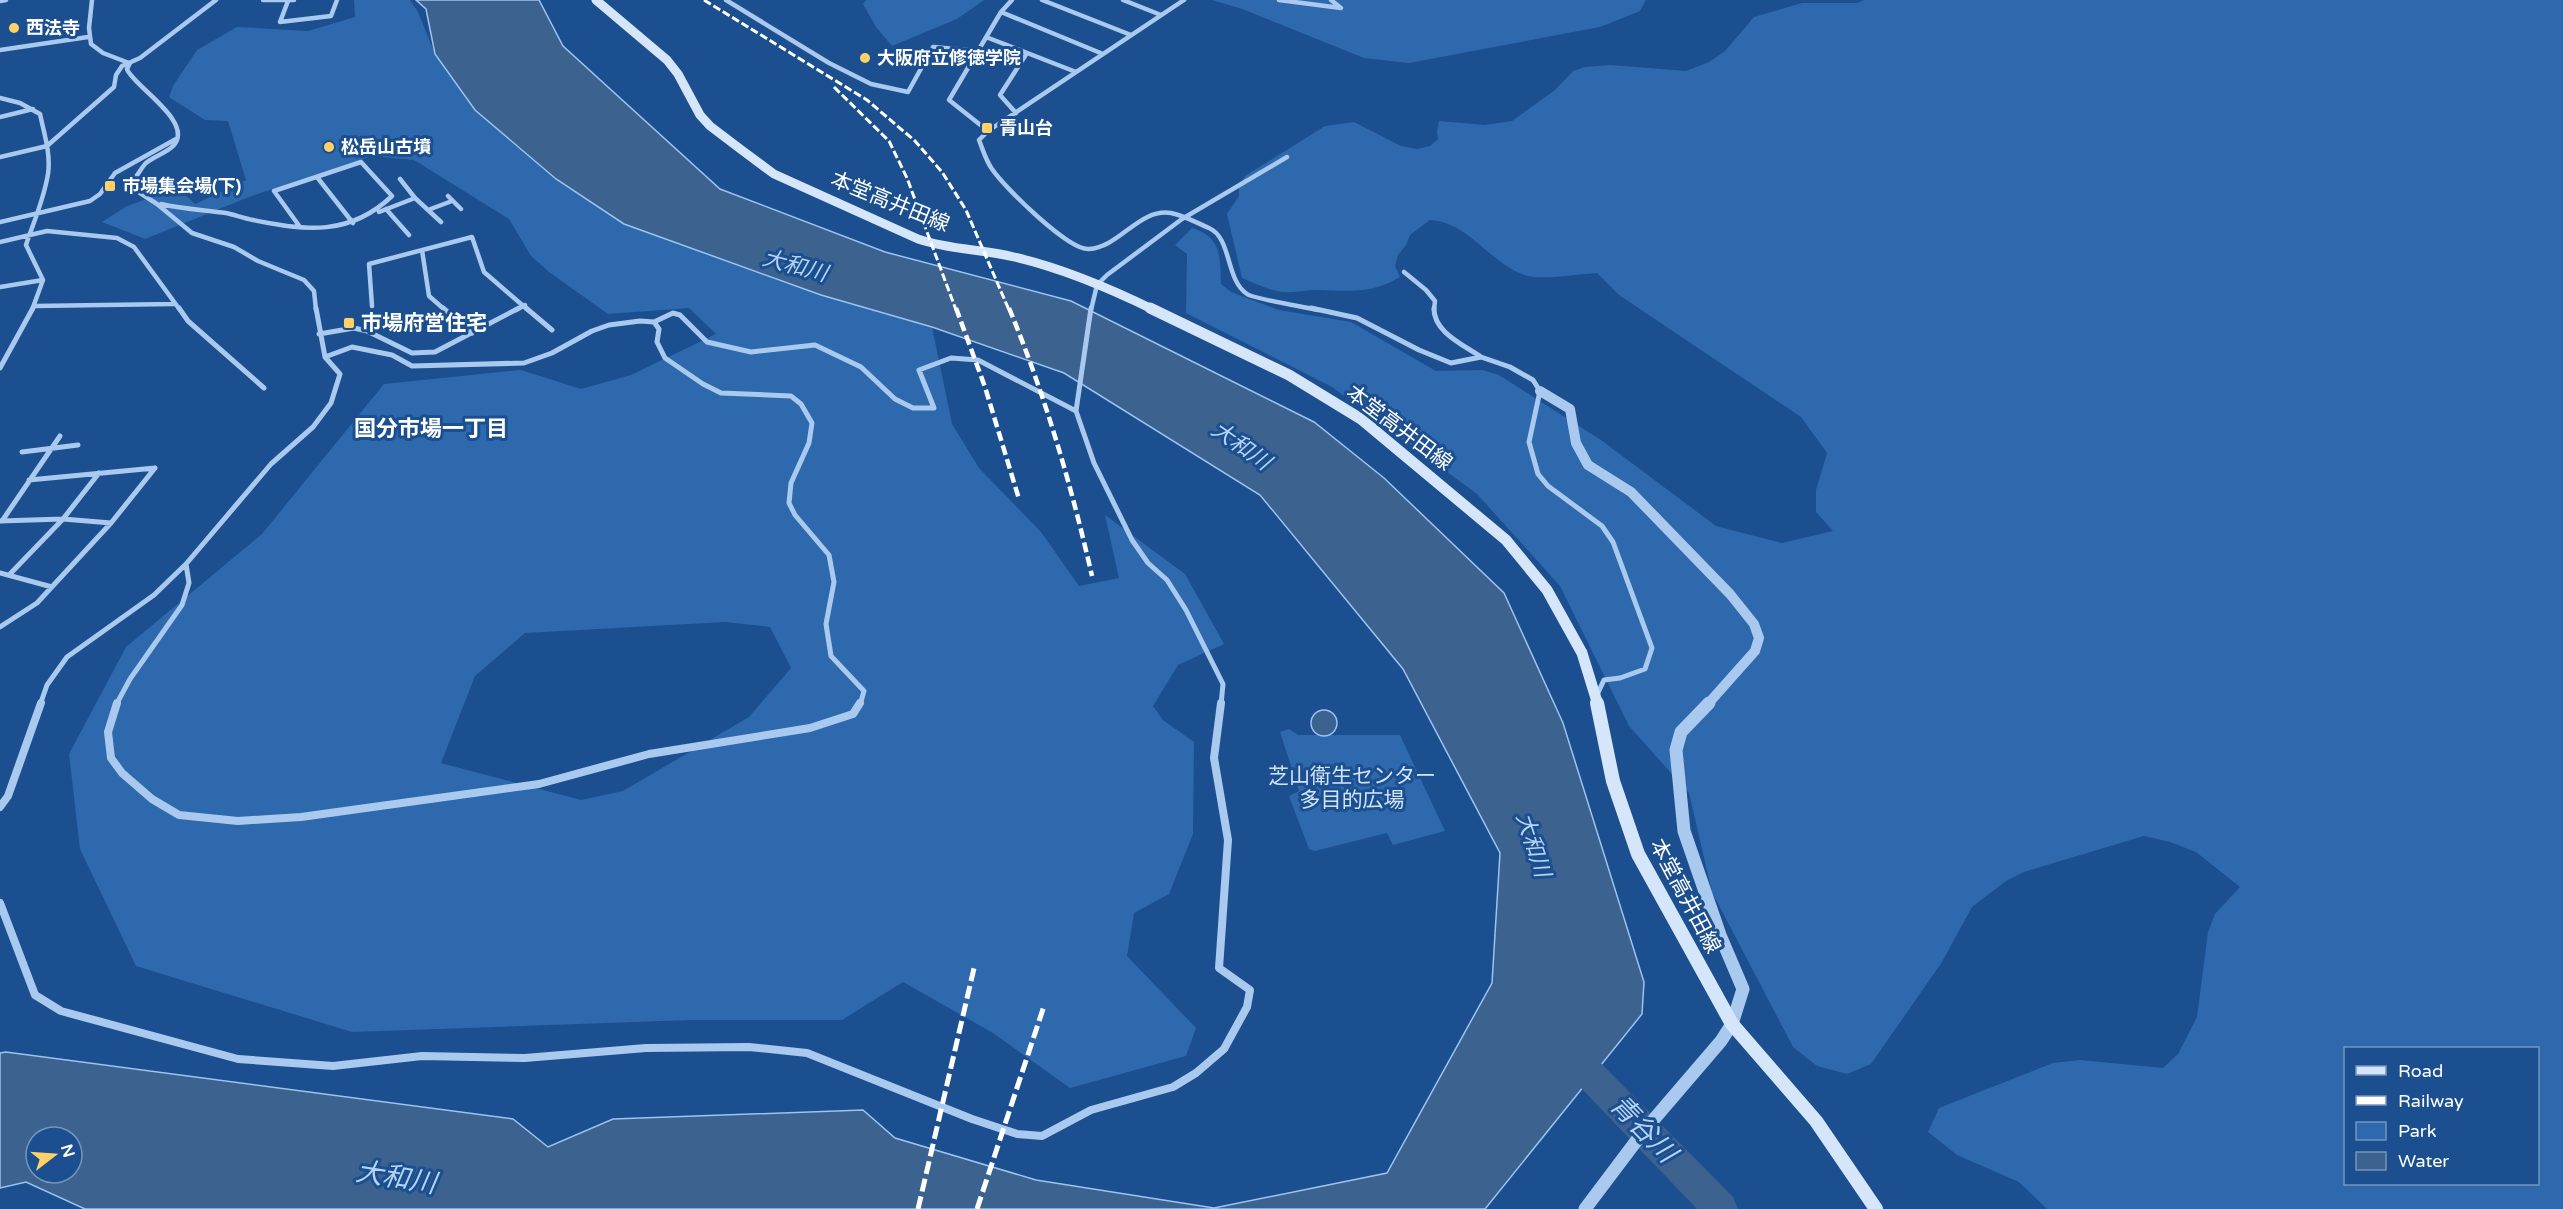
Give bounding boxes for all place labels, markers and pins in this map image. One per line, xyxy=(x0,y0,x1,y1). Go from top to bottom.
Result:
place label: 西法寺 xyxy=(26,17,80,39)
marker: 西法寺 xyxy=(7,21,21,35)
place label: 大阪府立修徳学院 xyxy=(877,47,1021,69)
marker: 大阪府立修徳学院 xyxy=(858,51,872,65)
place label: 青山台 xyxy=(999,117,1053,139)
marker: 青山台 xyxy=(980,121,994,135)
place label: 松岳山古墳 xyxy=(341,136,431,158)
marker: 松岳山古墳 xyxy=(322,140,336,154)
place label: 市場集会場(下) xyxy=(122,175,242,197)
marker: 市場集会場(下) xyxy=(103,179,117,193)
place label: 市場府営住宅 xyxy=(361,311,487,336)
marker: 市場府営住宅 xyxy=(342,316,356,330)

